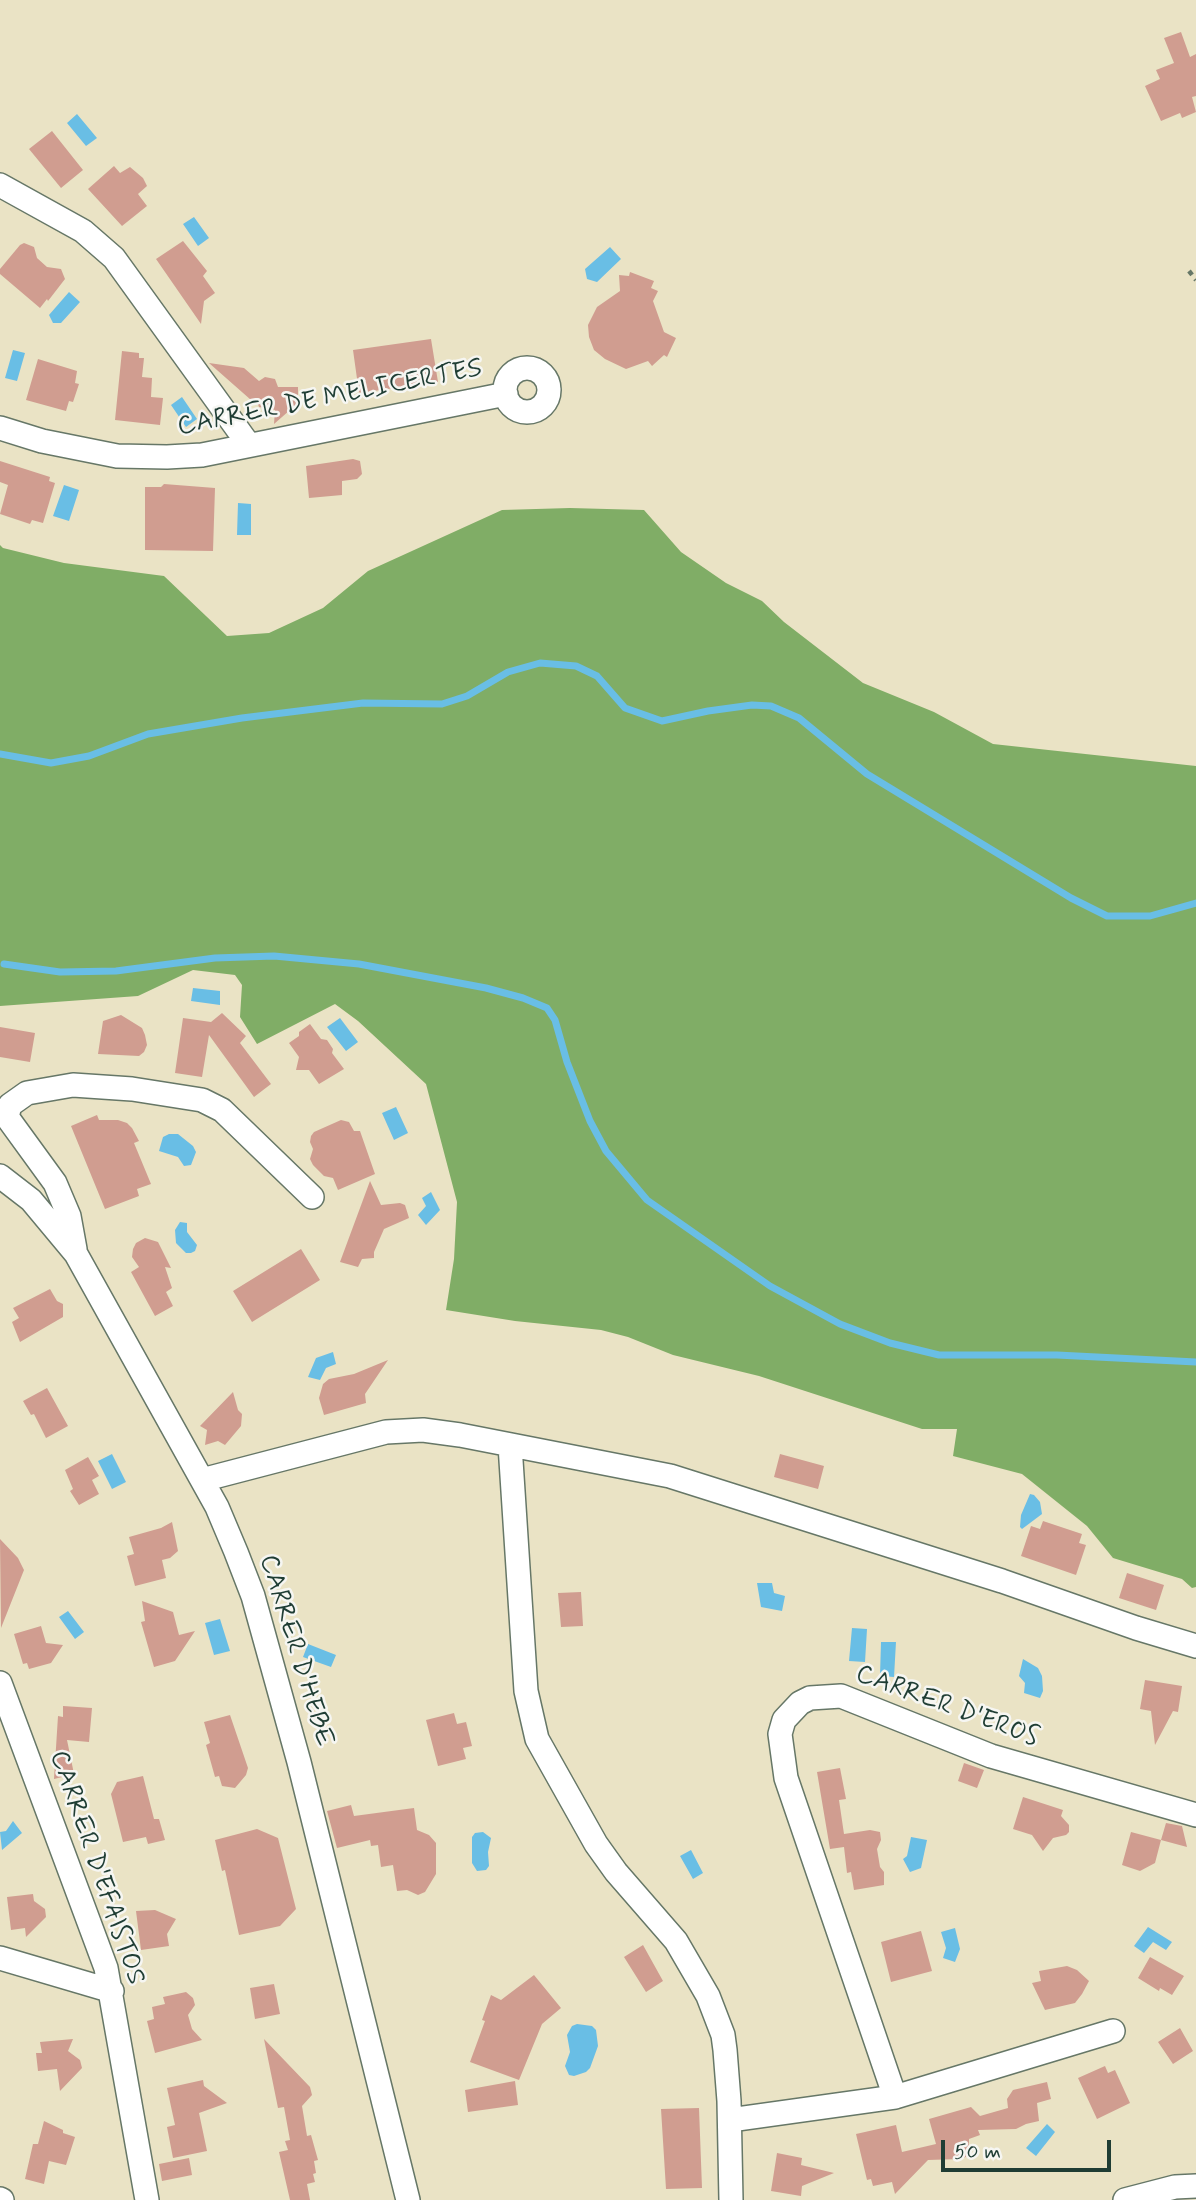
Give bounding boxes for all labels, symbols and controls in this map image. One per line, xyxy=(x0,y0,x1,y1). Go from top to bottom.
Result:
street label: CARRER DE MELICERTES xyxy=(175,354,485,444)
street label: CARRER D'HEBE xyxy=(251,1551,339,1751)
street label: CARRER D'EROS xyxy=(851,1659,1043,1755)
street label: CARRER D'EFAISTOS xyxy=(41,1747,151,1989)
scale bar xyxy=(944,2126,1114,2170)
text: 50 m xyxy=(954,2138,1001,2166)

